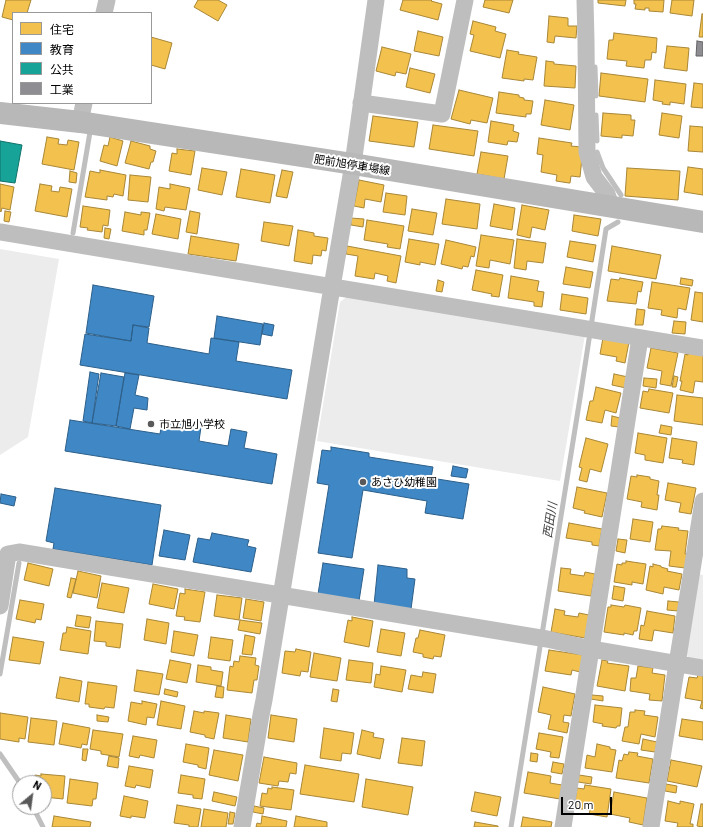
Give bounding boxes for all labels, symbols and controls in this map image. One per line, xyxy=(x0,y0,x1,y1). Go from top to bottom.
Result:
legend xyxy=(12,12,152,104)
text: 住宅 xyxy=(50,22,74,36)
text: 教育 xyxy=(50,42,74,56)
text: 公共 xyxy=(50,62,74,76)
text: 工業 xyxy=(50,82,74,96)
street label: 肥前旭停車場線 xyxy=(313,152,391,178)
place label: 市立旭小学校 xyxy=(159,417,225,431)
marker: 市立旭小学校 xyxy=(146,419,156,429)
place label: あさひ幼稚園 xyxy=(371,475,437,489)
marker: あさひ幼稚園 xyxy=(358,477,368,487)
water label: 西田川 xyxy=(540,501,560,539)
north arrow xyxy=(12,775,52,815)
text: N xyxy=(31,777,44,792)
scale bar xyxy=(563,789,614,815)
text: 20 m xyxy=(568,797,594,811)

